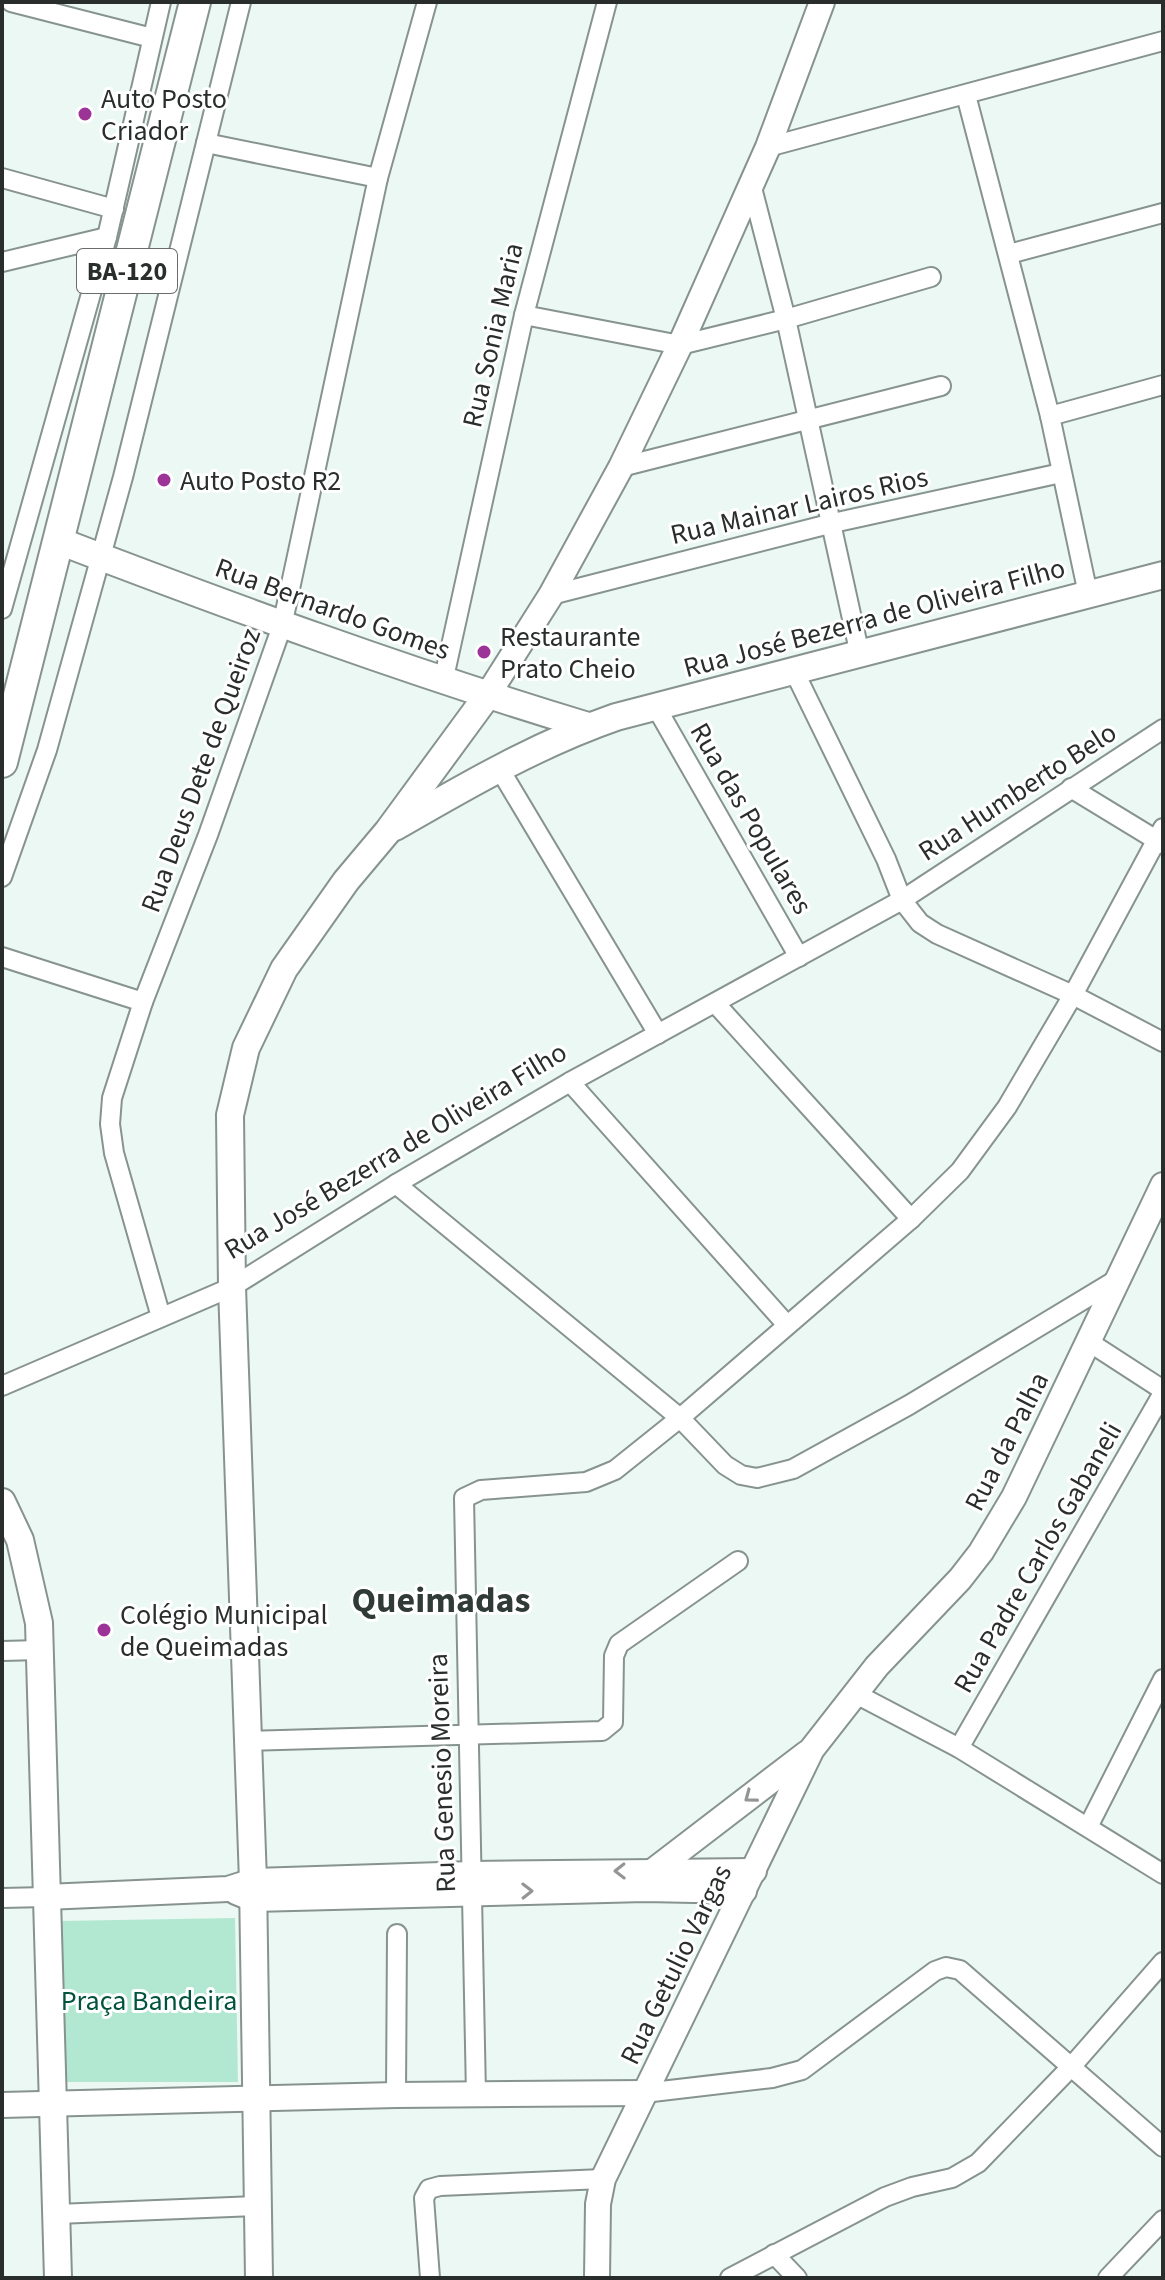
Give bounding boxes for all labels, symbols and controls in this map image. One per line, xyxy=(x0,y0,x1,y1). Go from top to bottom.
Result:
place label: Auto Posto Criador xyxy=(101,79,227,151)
marker: Auto Posto Criador xyxy=(76,105,94,123)
street label: Rua Sonia Maria xyxy=(452,239,534,431)
road number: BA-120 xyxy=(77,249,177,293)
street label: Rua Mainar Lairos Rios xyxy=(667,457,932,555)
place label: Auto Posto R2 xyxy=(180,461,341,501)
marker: Auto Posto R2 xyxy=(155,471,173,489)
street label: Rua Bernardo Gomes xyxy=(210,548,456,670)
street label: Rua José Bezerra de Oliveira Filho xyxy=(679,548,1069,688)
place label: Restaurante Prato Cheio xyxy=(500,617,640,689)
street label: Rua Deus Dete de Queiroz xyxy=(131,622,271,918)
marker: Restaurante Prato Cheio xyxy=(475,643,493,661)
street label: Rua Humberto Belo xyxy=(911,713,1125,871)
street label: Rua das Populares xyxy=(680,715,822,922)
street label: Rua José Bezerra de Oliveira Filho xyxy=(217,1032,574,1269)
street label: Rua da Palha xyxy=(955,1365,1059,1518)
street label: Rua Padre Carlos Gabaneli xyxy=(944,1414,1132,1701)
district label: Queimadas xyxy=(351,1575,531,1626)
place label: Colégio Municipal de Queimadas xyxy=(120,1595,328,1667)
marker: Colégio Municipal de Queimadas xyxy=(95,1621,113,1639)
street label: Rua Genesio Moreira xyxy=(418,1653,466,1893)
one-way arrow xyxy=(744,1787,759,1801)
street label: Rua Getulio Vargas xyxy=(610,1858,742,2071)
one-way arrow xyxy=(613,1862,626,1880)
one-way arrow xyxy=(521,1882,534,1900)
park label: Praça Bandeira xyxy=(61,1981,237,2021)

